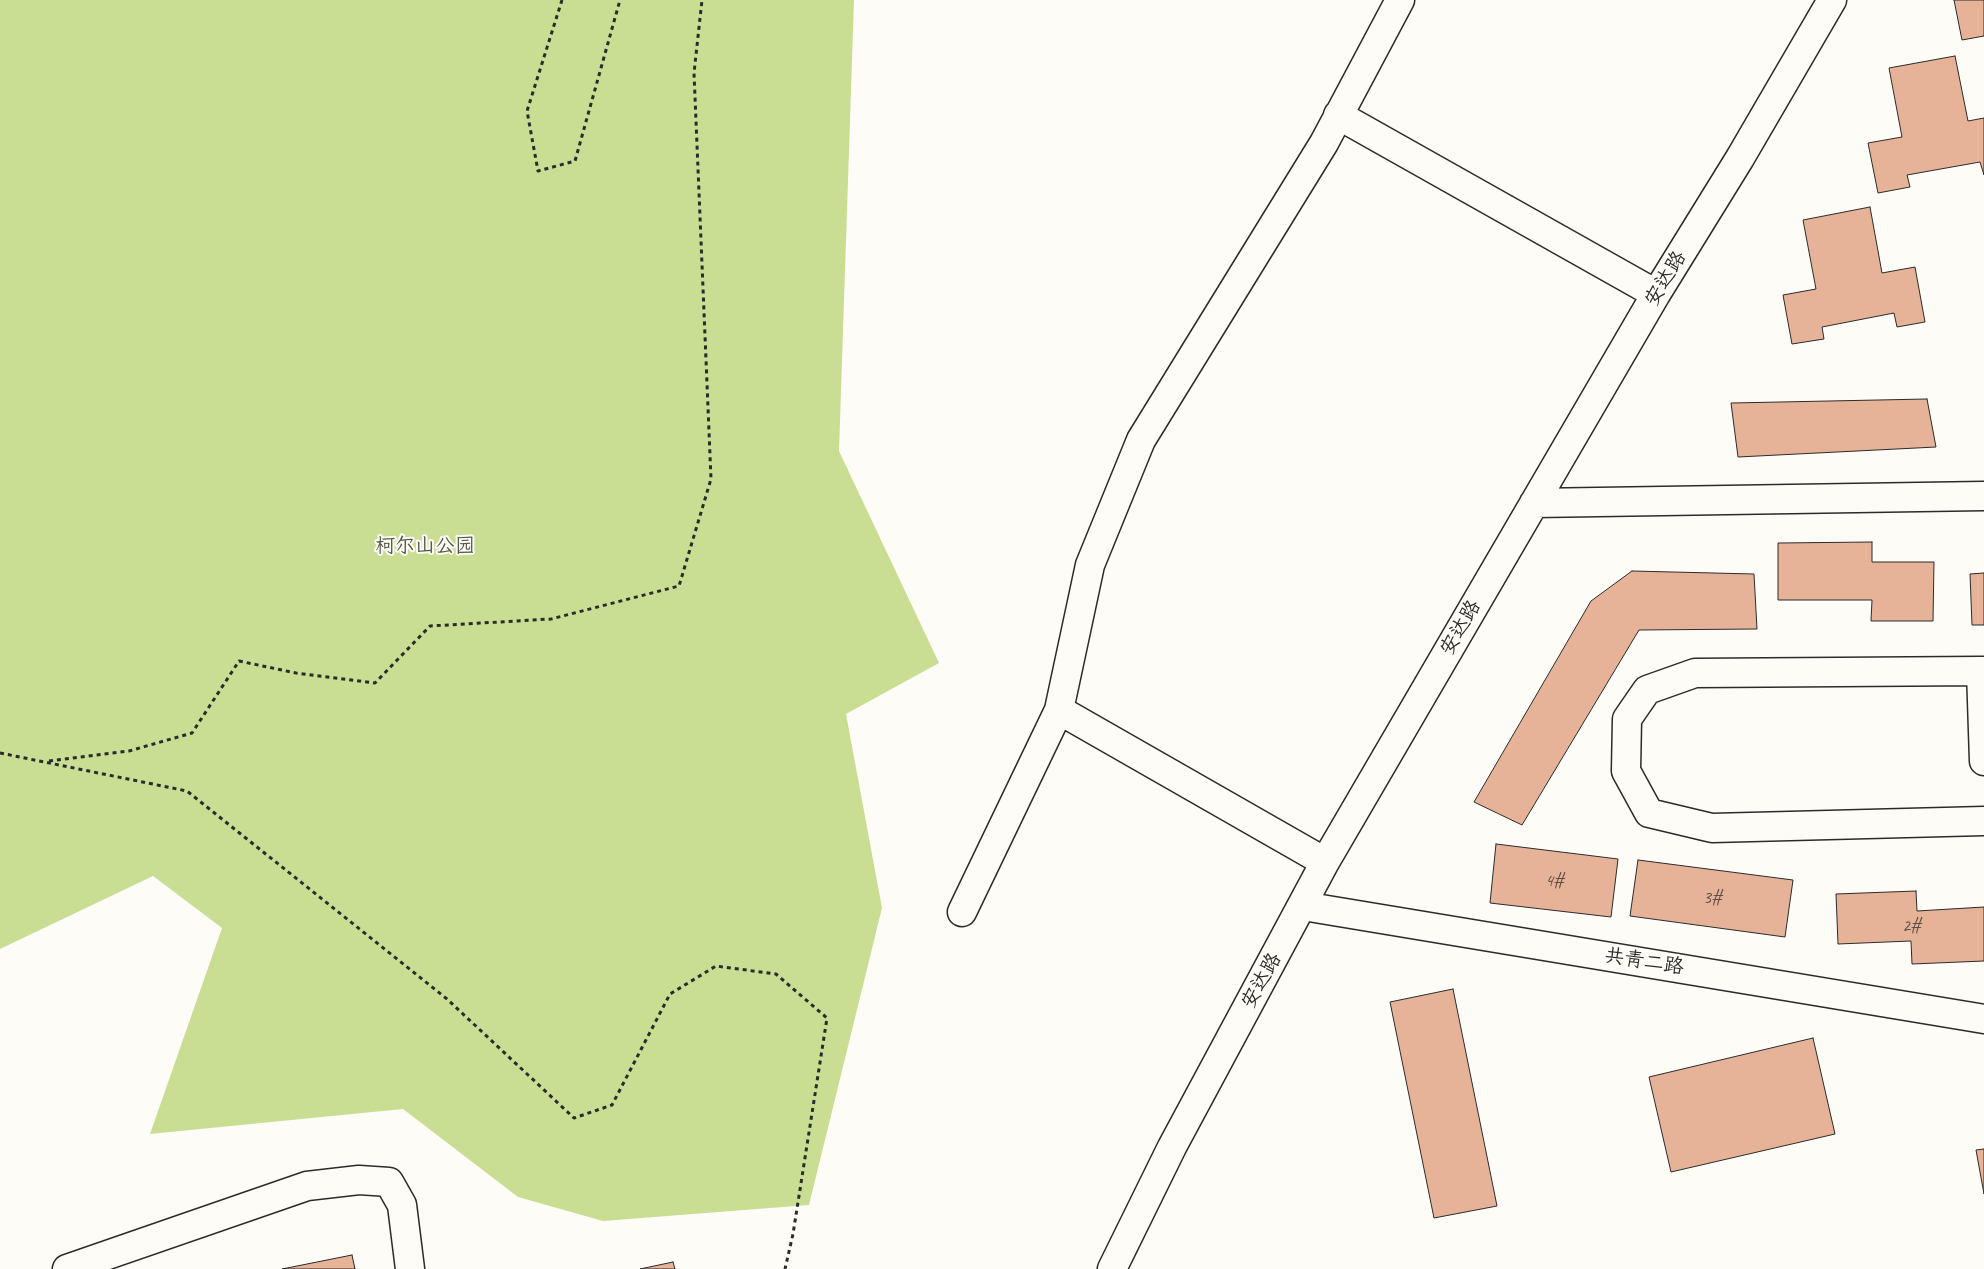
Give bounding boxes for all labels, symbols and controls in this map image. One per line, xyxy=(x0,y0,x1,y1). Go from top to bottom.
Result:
street label: 安达路 xyxy=(1640,247,1692,311)
park label: 柯尔山公园 xyxy=(375,535,475,559)
street label: 安达路 xyxy=(1436,596,1486,660)
house number: 4# xyxy=(1545,870,1563,892)
house number: 3# xyxy=(1703,887,1721,909)
house number: 2# xyxy=(1902,915,1920,937)
street label: 共青二路 xyxy=(1603,944,1685,980)
street label: 安达路 xyxy=(1237,949,1287,1013)

